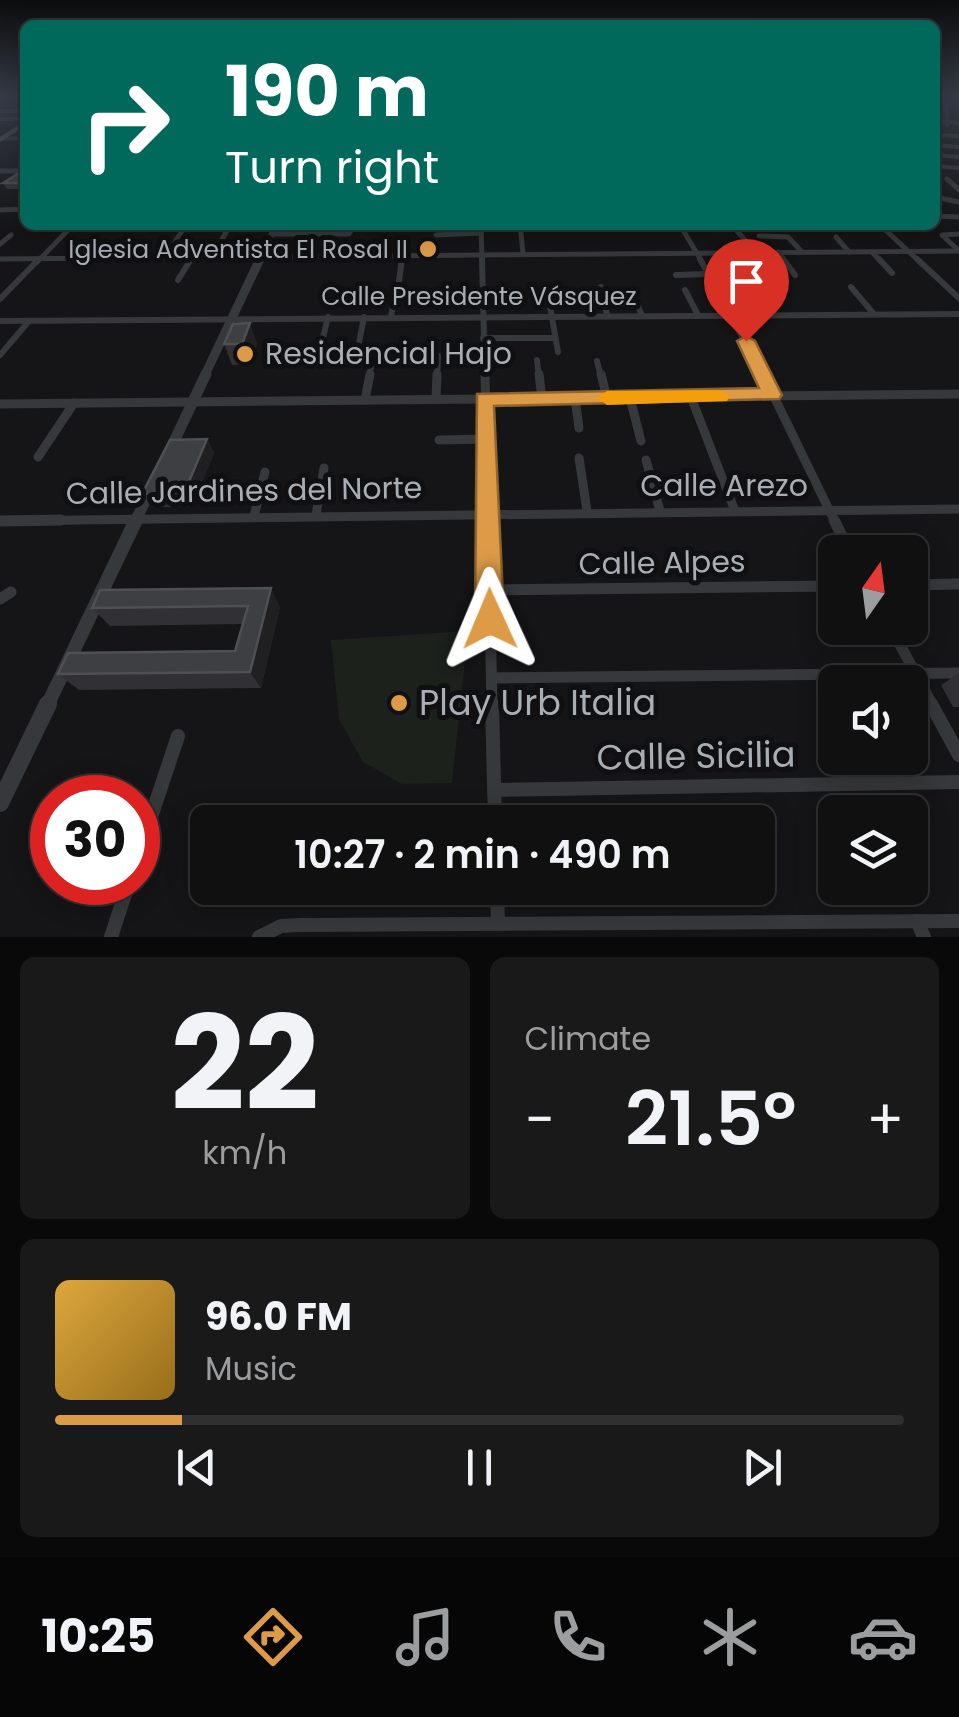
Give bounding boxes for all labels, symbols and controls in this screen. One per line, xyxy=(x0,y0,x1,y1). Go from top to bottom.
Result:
text: 190 m xyxy=(225,42,429,141)
icon: right xyxy=(60,60,190,190)
text: Turn right xyxy=(225,136,439,199)
place label: Iglesia Adventista El Rosal II xyxy=(68,232,408,267)
marker: Iglesia Adventista El Rosal II xyxy=(417,238,439,260)
pin xyxy=(704,239,789,342)
icon: arrive xyxy=(719,254,774,309)
street label: Calle Presidente Vásquez xyxy=(321,279,637,314)
place label: Residencial Hajo xyxy=(265,332,512,375)
marker: Residencial Hajo xyxy=(234,343,256,365)
street label: Calle Arezo xyxy=(640,464,808,507)
street label: Calle Jardines del Norte xyxy=(65,466,423,515)
north arrow xyxy=(818,535,928,645)
map controls xyxy=(818,535,928,905)
street label: Calle Alpes xyxy=(578,540,746,585)
position arrow xyxy=(438,567,542,671)
button: sound xyxy=(818,665,928,775)
place label: Play Urb Italia xyxy=(419,678,656,727)
marker: Play Urb Italia xyxy=(388,692,410,714)
street label: Calle Sicilia xyxy=(596,729,796,782)
speed limit sign: 30 xyxy=(30,775,160,905)
button: layers xyxy=(818,795,928,905)
text: 10:27 · 2 min · 490 m xyxy=(294,828,671,881)
text: 22 xyxy=(171,972,319,1155)
text: Climate xyxy=(525,1016,651,1061)
text: 21.5° xyxy=(625,1066,796,1171)
text: − xyxy=(525,1081,555,1158)
text: + xyxy=(866,1081,904,1158)
text: km/h xyxy=(202,1130,287,1175)
text: 96.0 FM xyxy=(205,1290,352,1343)
text: Music xyxy=(205,1346,297,1391)
icon: previous xyxy=(169,1440,224,1495)
icon: pause xyxy=(452,1440,507,1495)
icon: next xyxy=(735,1440,790,1495)
icon: directions xyxy=(238,1602,308,1672)
icon: music xyxy=(390,1602,460,1672)
icon: phone xyxy=(543,1602,613,1672)
icon: climate xyxy=(695,1602,765,1672)
icon: car xyxy=(848,1602,918,1672)
text: 10:25 xyxy=(41,1605,155,1668)

